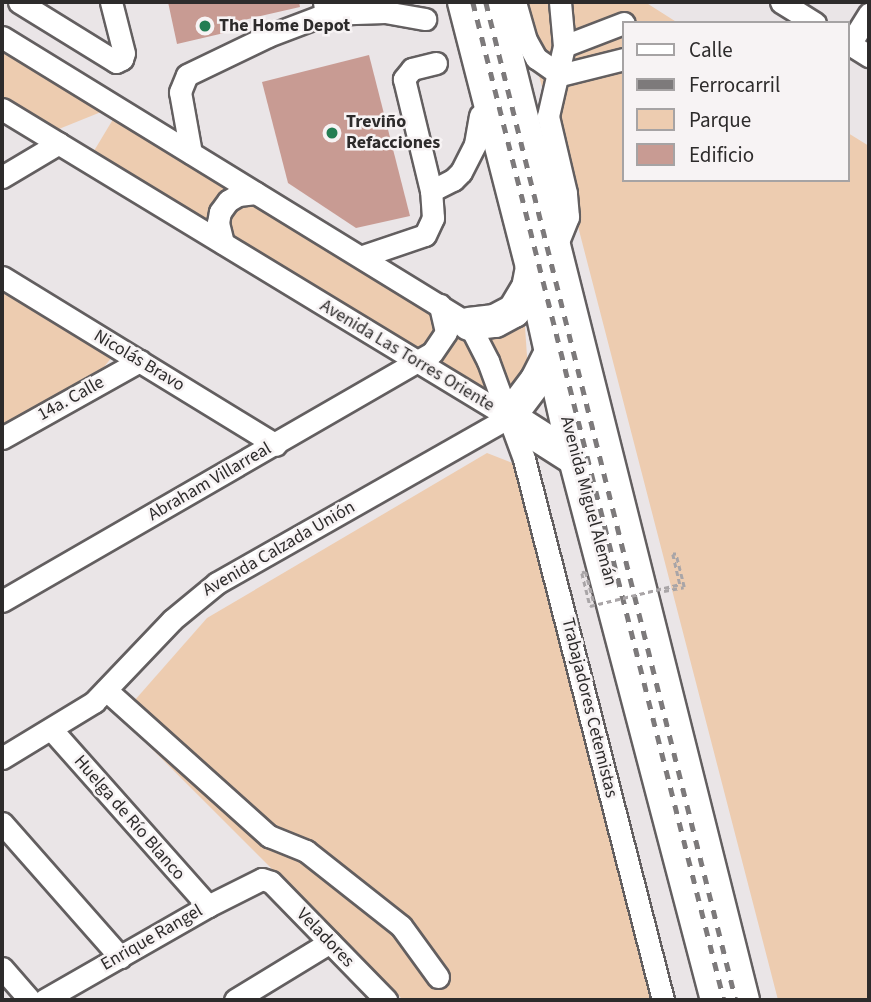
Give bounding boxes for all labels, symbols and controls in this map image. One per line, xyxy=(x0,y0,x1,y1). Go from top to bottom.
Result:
place label: The Home Depot xyxy=(219,15,350,37)
marker: The Home Depot xyxy=(197,18,213,34)
legend xyxy=(622,21,850,182)
text: Calle xyxy=(689,35,733,65)
text: Ferrocarril xyxy=(689,70,780,100)
text: Parque xyxy=(689,105,751,135)
place label: Treviño Refacciones xyxy=(346,112,440,154)
marker: Treviño Refacciones xyxy=(324,125,340,141)
text: Edificio xyxy=(689,140,754,170)
street label: Avenida Las Torres Oriente xyxy=(316,295,498,417)
street label: Nicolás Bravo xyxy=(90,325,188,397)
street label: 14a. Calle xyxy=(34,372,108,426)
street label: Avenida Miguel Alemán xyxy=(555,414,621,588)
street label: Abraham Villarreal xyxy=(145,438,275,526)
street label: Avenida Calzada Unión xyxy=(199,497,359,601)
street label: Trabajadores Cetemistas xyxy=(556,616,622,800)
street label: Huelga de Río Blanco xyxy=(69,751,189,885)
street label: Enrique Rangel xyxy=(97,900,207,976)
street label: Veladores xyxy=(292,904,358,972)

